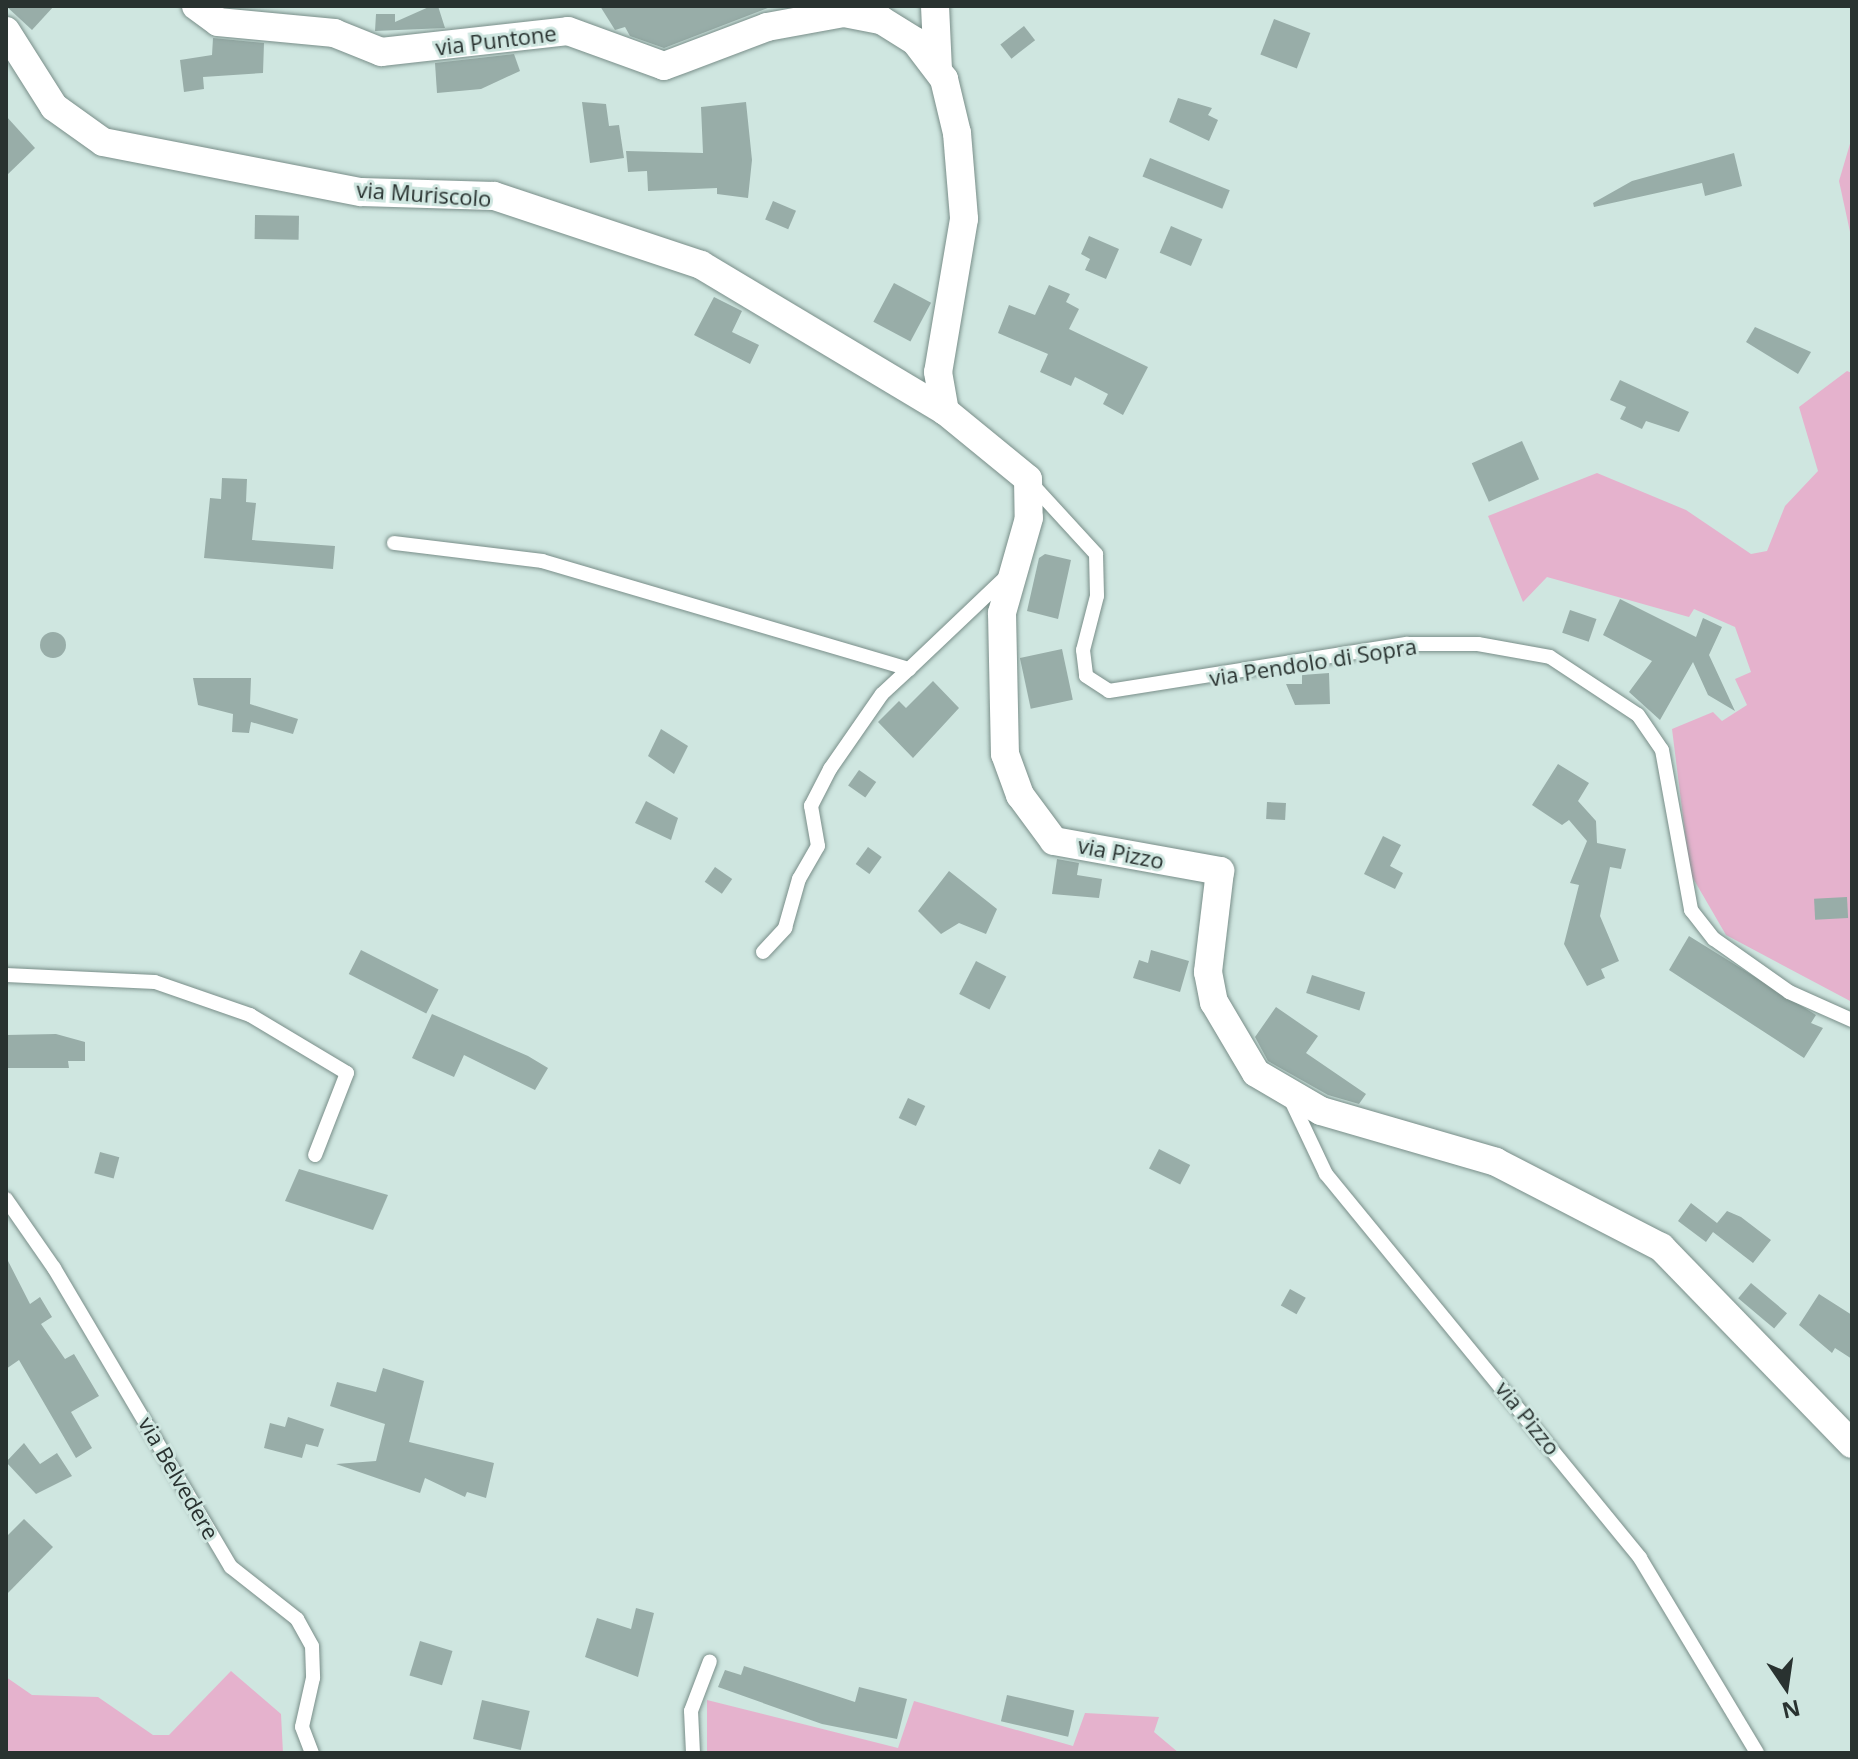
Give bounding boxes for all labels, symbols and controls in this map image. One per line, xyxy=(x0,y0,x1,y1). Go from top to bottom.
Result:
street label: via Puntone xyxy=(434,19,558,61)
street label: via Muriscolo xyxy=(356,176,492,212)
street label: via Pendolo di Sopra xyxy=(1207,633,1419,691)
street label: via Pizzo xyxy=(1076,832,1166,874)
street label: via Pizzo xyxy=(1490,1376,1566,1460)
street label: via Belvedere xyxy=(133,1412,225,1544)
north arrow xyxy=(1746,1647,1826,1727)
text: N xyxy=(1779,1694,1803,1727)

